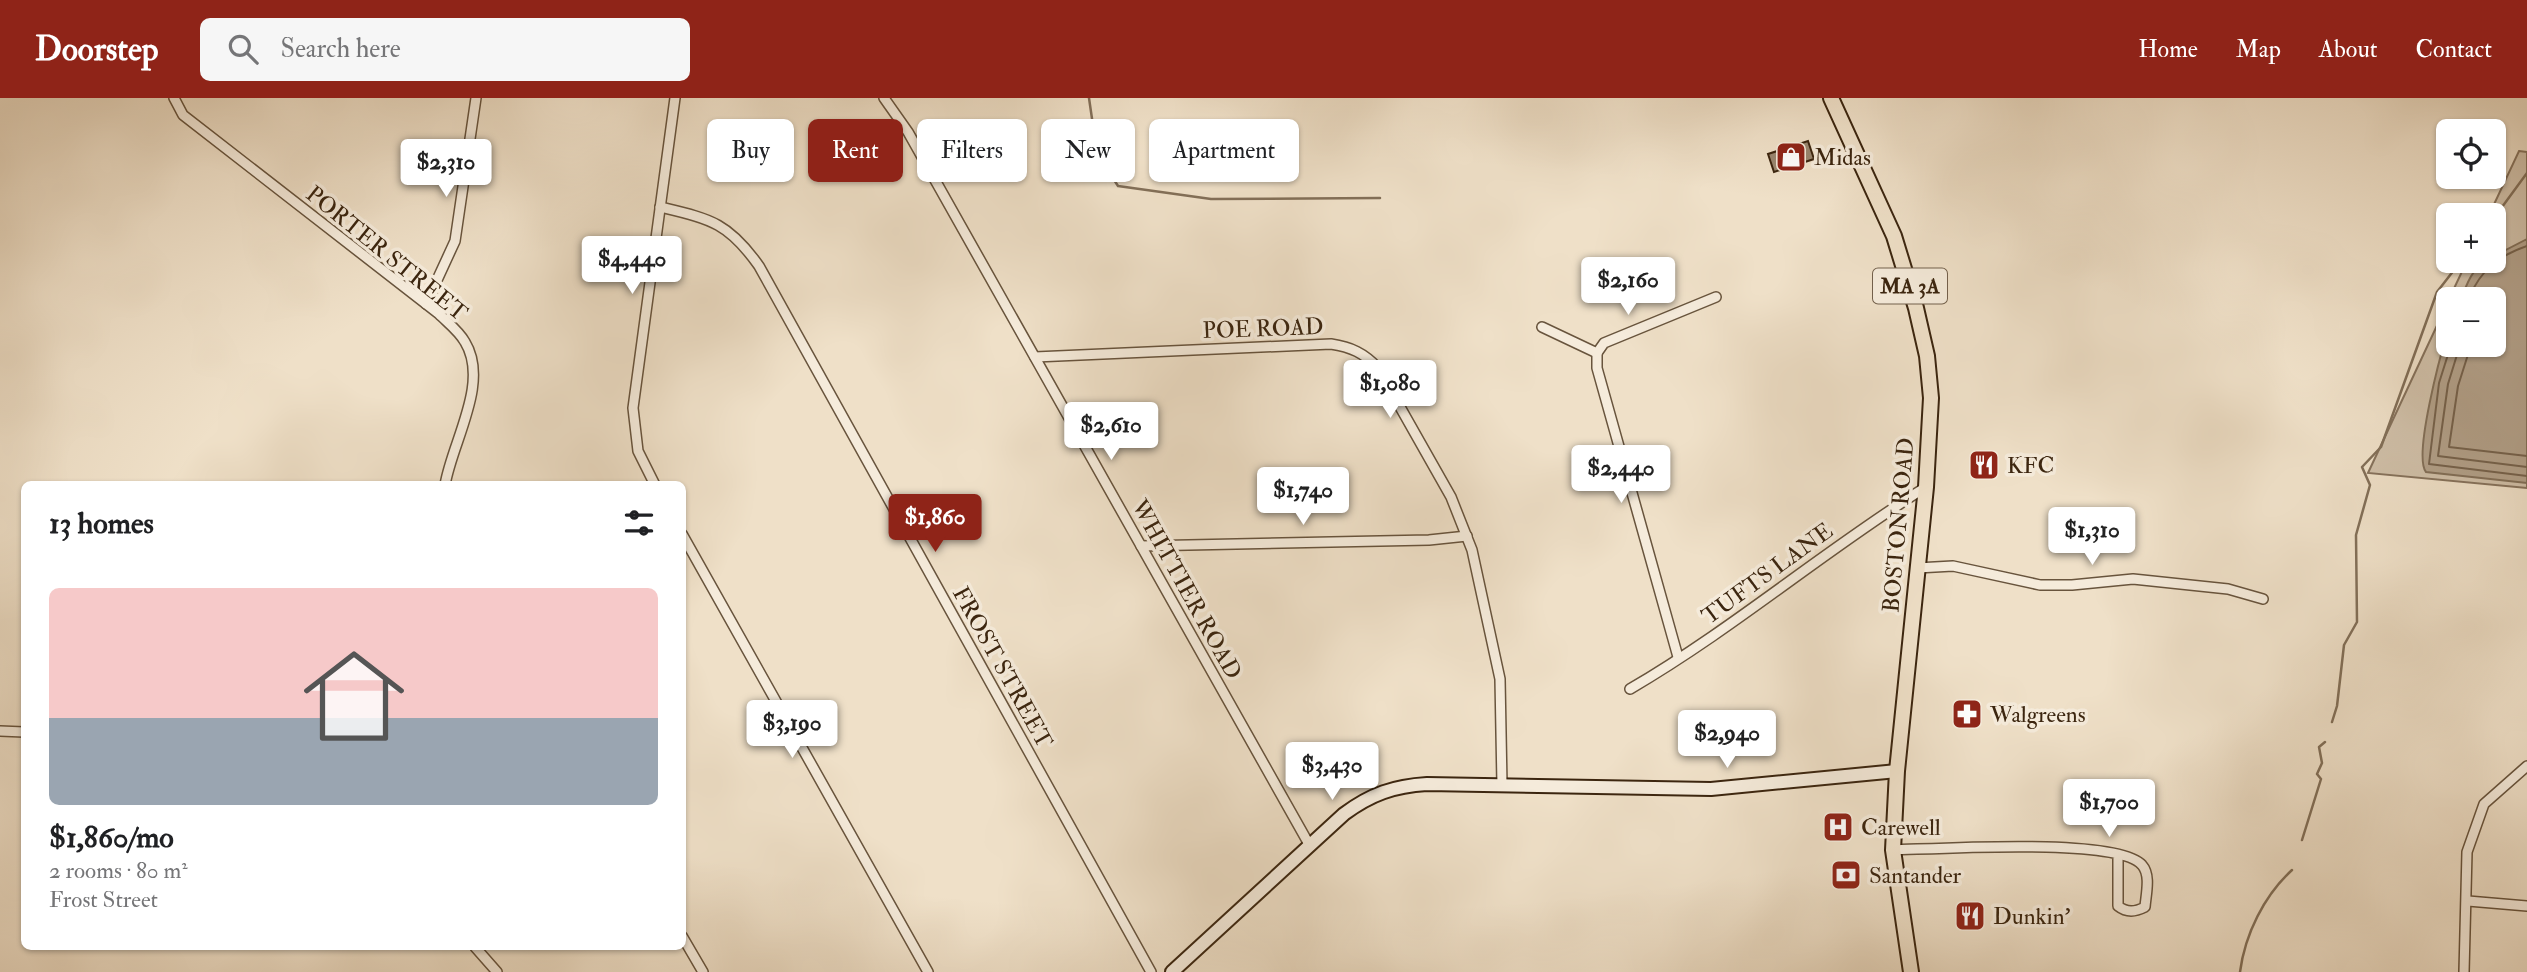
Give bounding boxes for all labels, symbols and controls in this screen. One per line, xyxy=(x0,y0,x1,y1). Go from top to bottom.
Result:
search box xyxy=(200,18,690,81)
text: Doorstep xyxy=(35,29,158,70)
icon: search xyxy=(224,30,262,68)
text: Search here xyxy=(280,33,401,65)
text: Home xyxy=(2138,34,2198,65)
text: Map xyxy=(2236,34,2281,65)
text: About xyxy=(2319,34,2378,65)
text: Contact xyxy=(2416,34,2492,65)
chip: Buy xyxy=(707,119,794,182)
chip: Rent xyxy=(808,119,903,182)
chip: Filters xyxy=(917,119,1027,182)
chip: New xyxy=(1041,119,1135,182)
chip: Apartment xyxy=(1149,119,1299,182)
map controls xyxy=(2436,119,2506,357)
button: locate xyxy=(2436,119,2506,189)
pin: $2,310 xyxy=(389,140,503,199)
shop icon: Midas xyxy=(1774,140,1808,174)
place label: Midas xyxy=(1814,143,1871,172)
text: $2,310 xyxy=(417,147,475,176)
street label: PORTER STREET xyxy=(300,179,473,327)
button: + xyxy=(2436,203,2506,273)
pin: $4,440 xyxy=(575,236,689,296)
text: $4,440 xyxy=(598,244,666,273)
pin: $2,160 xyxy=(1571,258,1685,317)
text: $2,160 xyxy=(1597,265,1659,294)
road number: MA 3A xyxy=(1873,268,1947,304)
button: − xyxy=(2436,287,2506,357)
street label: POE ROAD xyxy=(1202,312,1324,345)
pin: $1,080 xyxy=(1333,360,1447,420)
text: $1,080 xyxy=(1359,368,1421,397)
pin: $2,610 xyxy=(1054,402,1168,462)
text: $2,610 xyxy=(1080,410,1142,439)
street label: BOSTON ROAD xyxy=(1876,436,1921,614)
pin: $2,440 xyxy=(1564,446,1678,505)
restaurant icon: KFC xyxy=(1967,448,2001,482)
place label: KFC xyxy=(2007,451,2054,480)
text: $2,440 xyxy=(1587,453,1655,482)
pin: $1,740 xyxy=(1246,468,1360,527)
text: $1,740 xyxy=(1273,475,1333,504)
street label: WHITTIER ROAD xyxy=(1125,493,1248,684)
pin: $1,860 xyxy=(878,494,992,554)
text: $1,860 xyxy=(905,502,965,531)
icon: filters xyxy=(620,504,658,542)
text: 13 homes xyxy=(49,505,154,542)
pin: $1,310 xyxy=(2035,508,2149,567)
text: $1,310 xyxy=(2064,515,2120,544)
street label: TUFTS LANE xyxy=(1696,516,1838,631)
street label: FROST STREET xyxy=(946,581,1059,753)
icon: home xyxy=(291,633,417,759)
pharmacy icon: Walgreens xyxy=(1950,697,1984,731)
pin: $3,190 xyxy=(735,700,849,760)
place label: Walgreens xyxy=(1989,700,2086,729)
text: $3,190 xyxy=(762,708,822,737)
pin: $2,940 xyxy=(1670,710,1784,770)
text: $2,940 xyxy=(1694,718,1760,747)
pin: $3,430 xyxy=(1275,742,1389,802)
text: $3,430 xyxy=(1302,750,1362,779)
pin: $1,700 xyxy=(2052,780,2166,839)
text: $1,700 xyxy=(2079,787,2139,816)
hospital icon: Carewell xyxy=(1821,810,1855,844)
place label: Carewell xyxy=(1861,813,1941,842)
text: $1,860/mo xyxy=(49,819,174,856)
text: 2 rooms · 80 m² xyxy=(49,856,188,885)
bank icon: Santander xyxy=(1829,858,1863,892)
place label: Santander xyxy=(1869,861,1962,890)
text: Frost Street xyxy=(49,885,158,914)
restaurant icon: Dunkin' xyxy=(1953,899,1987,933)
place label: Dunkin' xyxy=(1993,902,2070,931)

